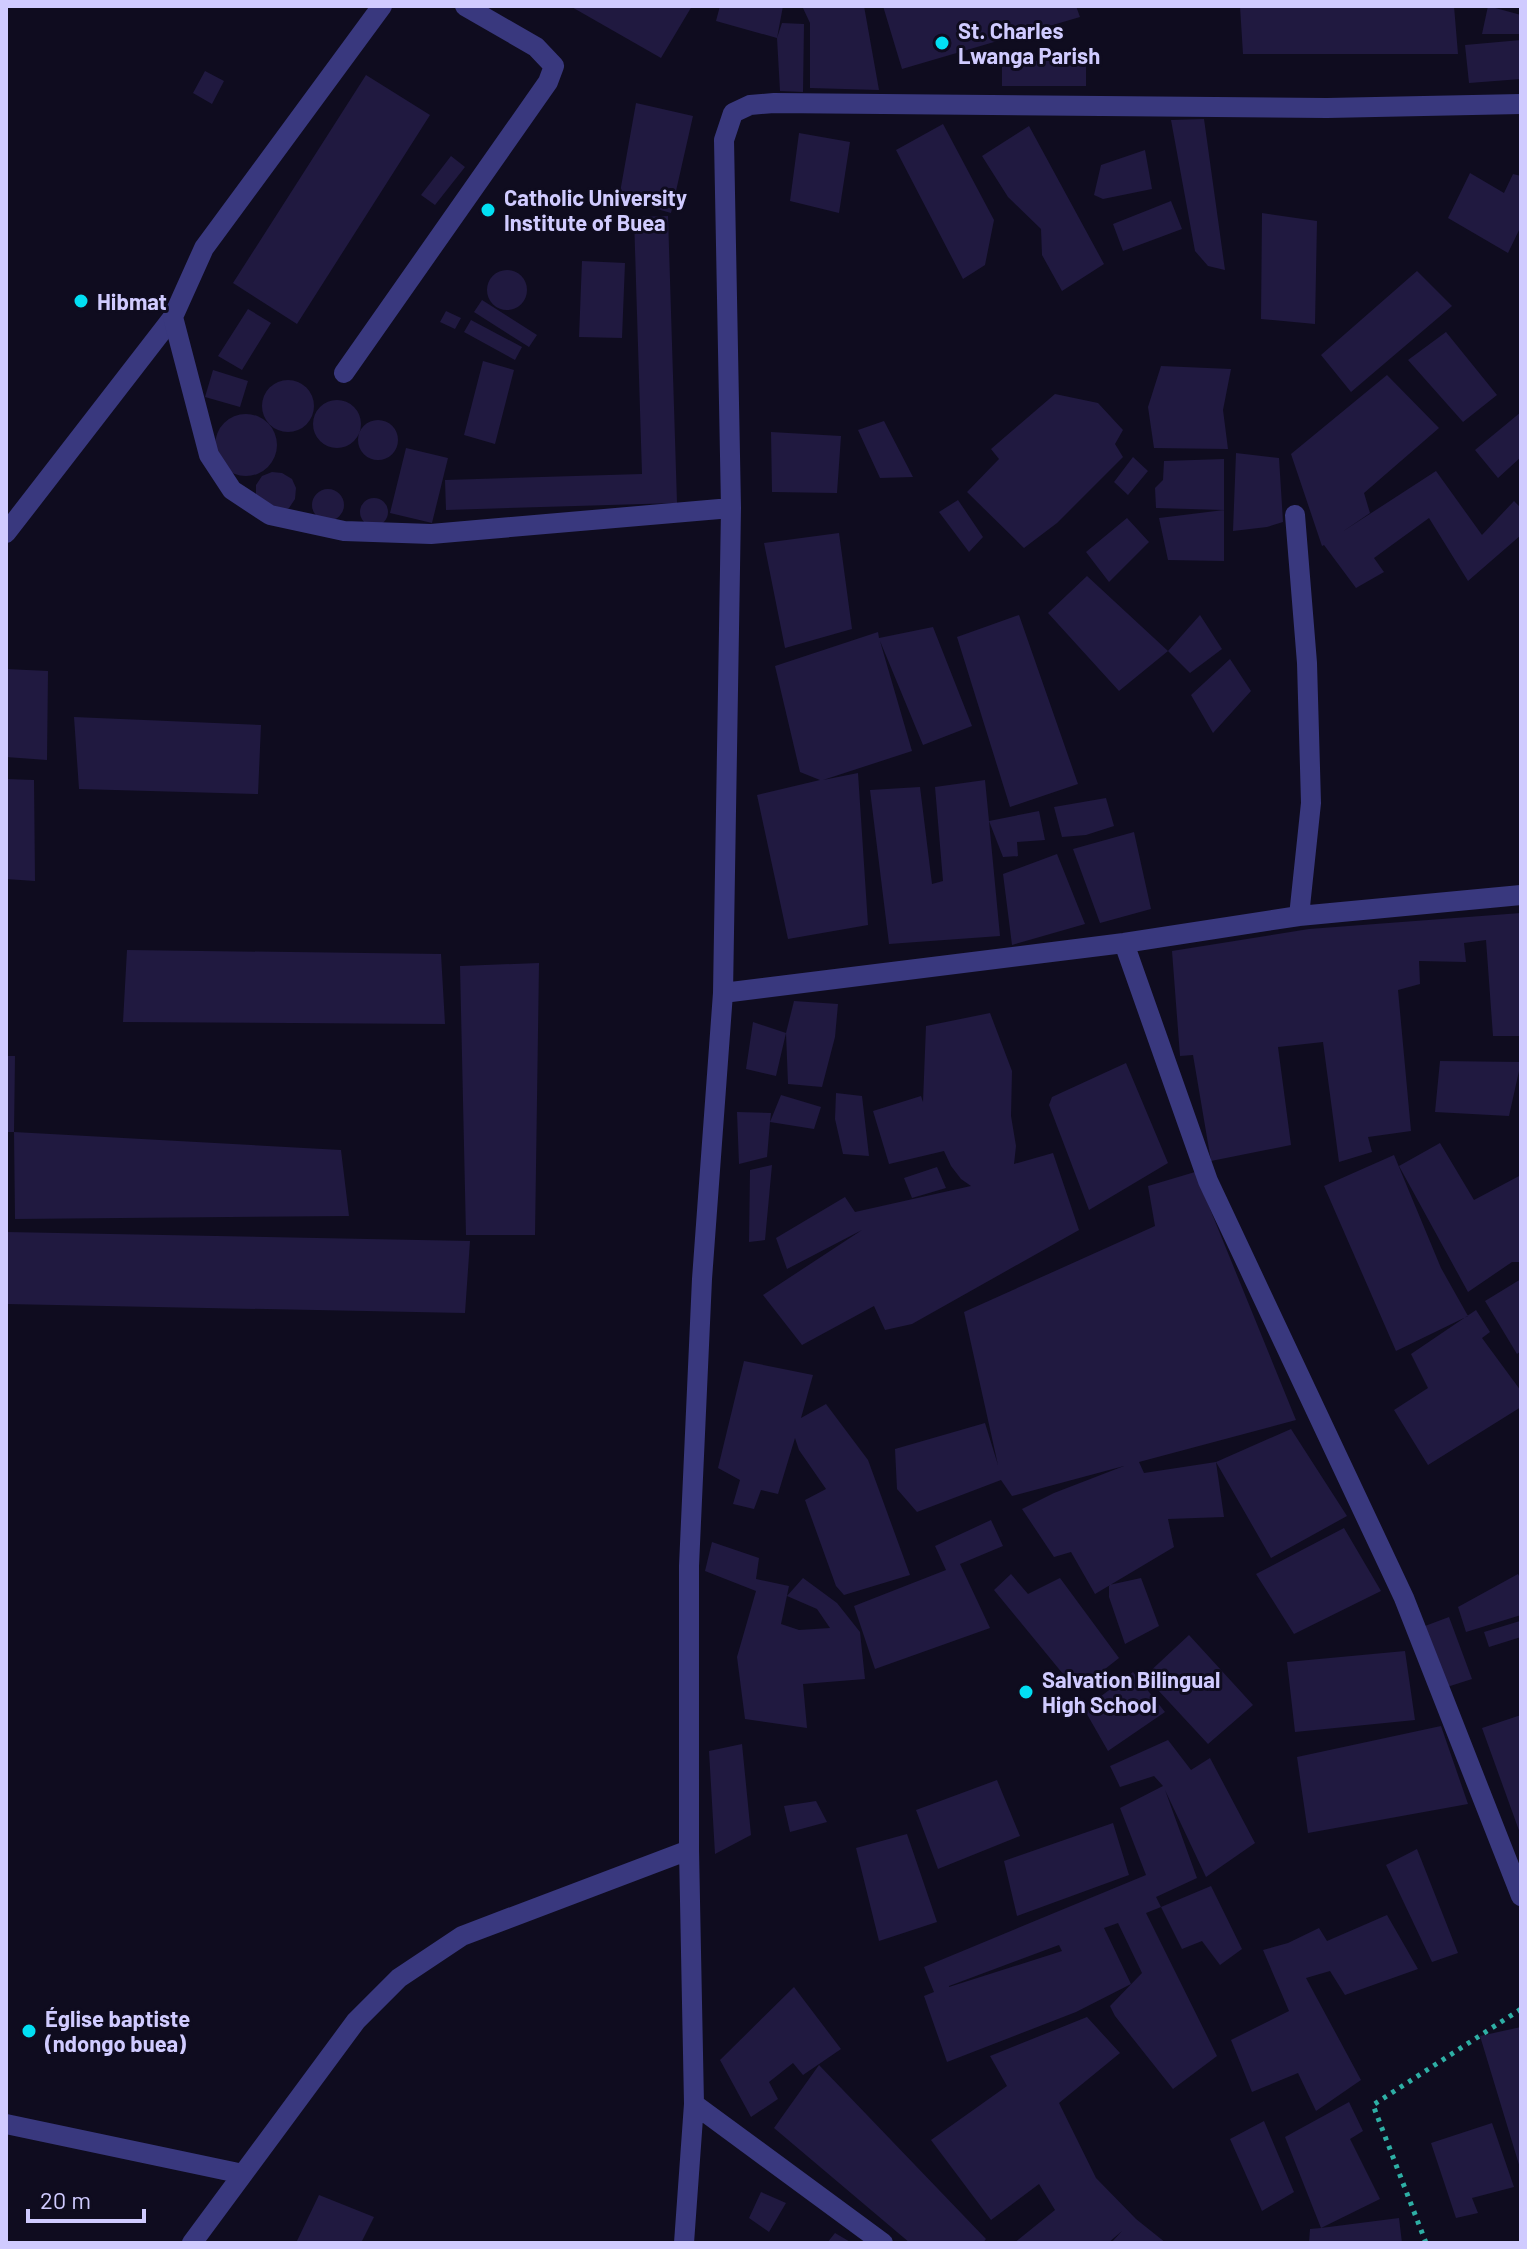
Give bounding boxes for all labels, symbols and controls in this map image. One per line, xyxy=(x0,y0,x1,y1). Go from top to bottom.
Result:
place label: St. Charles Lwanga Parish xyxy=(958,17,1100,68)
marker: St. Charles Lwanga Parish xyxy=(933,34,951,52)
place label: Catholic University Institute of Buea xyxy=(504,184,687,235)
marker: Catholic University Institute of Buea xyxy=(479,201,497,219)
place label: Hibmat xyxy=(97,288,167,314)
marker: Hibmat xyxy=(72,292,90,310)
place label: Salvation Bilingual High School xyxy=(1042,1666,1220,1717)
marker: Salvation Bilingual High School xyxy=(1017,1683,1035,1701)
place label: Église baptiste (ndongo buea) xyxy=(44,2005,190,2056)
marker: Église baptiste (ndongo buea) xyxy=(20,2022,38,2040)
scale bar xyxy=(28,2173,144,2223)
text: 20 m xyxy=(40,2185,91,2214)

